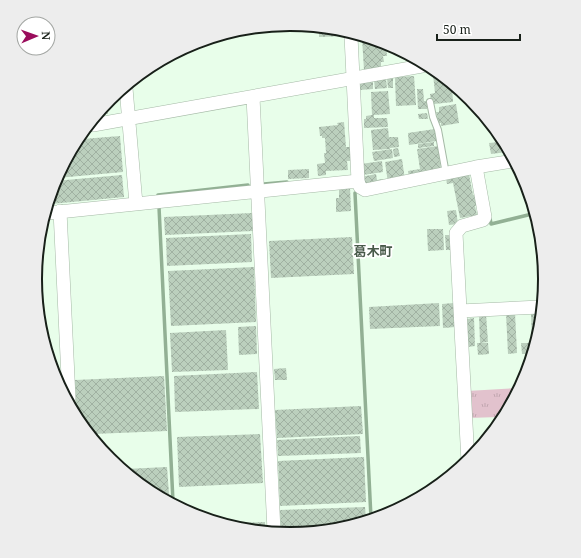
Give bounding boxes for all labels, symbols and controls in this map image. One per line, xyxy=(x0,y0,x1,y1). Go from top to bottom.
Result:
north arrow xyxy=(16,16,56,56)
scale bar xyxy=(437,16,520,42)
text: 50 m xyxy=(443,21,471,38)
text: N xyxy=(39,31,54,41)
district label: 葛木町 xyxy=(353,242,393,260)

